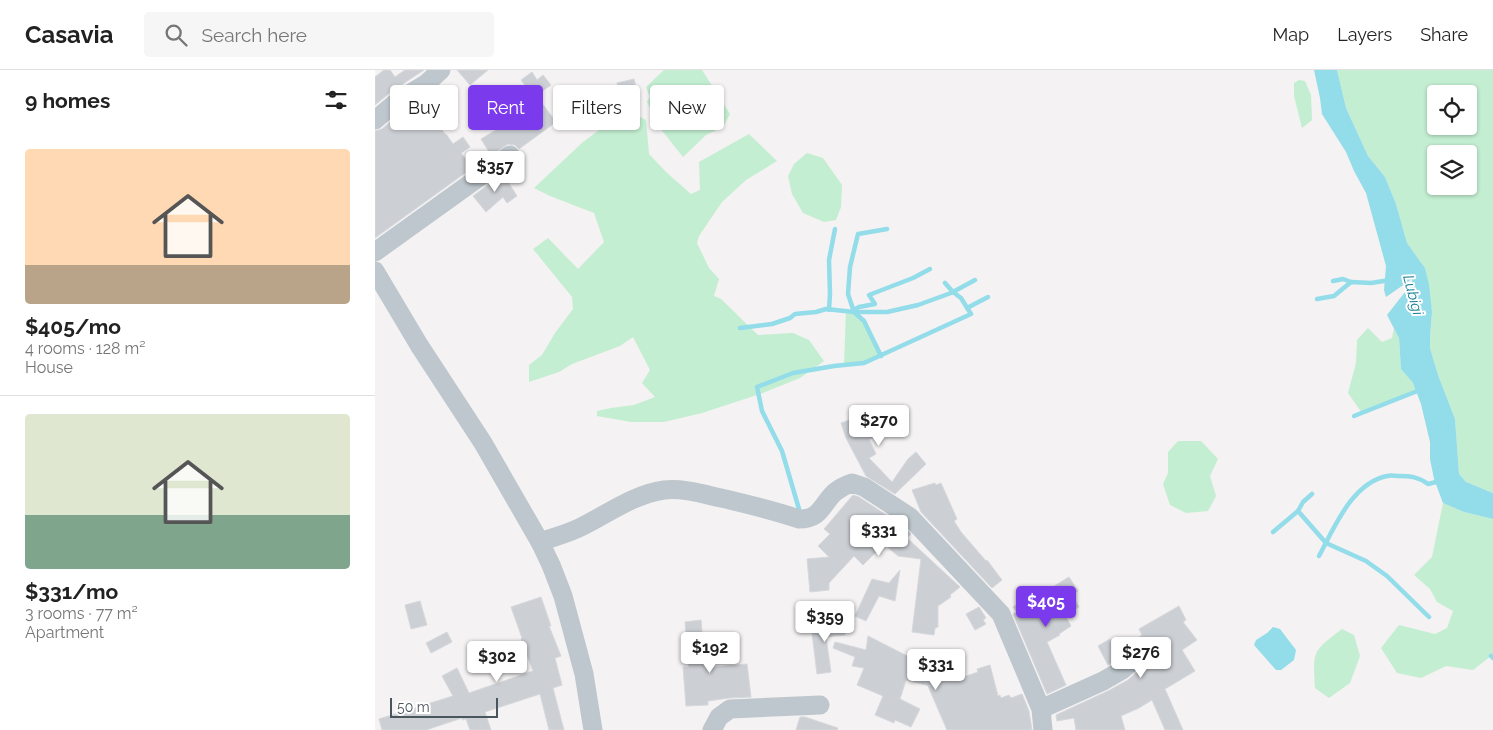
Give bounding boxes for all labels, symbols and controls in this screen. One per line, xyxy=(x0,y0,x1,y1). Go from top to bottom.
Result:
search box xyxy=(144,12,494,57)
text: Casavia xyxy=(25,20,114,49)
icon: search xyxy=(162,21,190,49)
text: Search here xyxy=(202,24,307,46)
text: Map xyxy=(1273,24,1309,45)
text: Layers xyxy=(1337,24,1392,45)
text: Share xyxy=(1420,24,1468,45)
chip: Buy xyxy=(390,85,458,130)
chip: Rent xyxy=(468,85,543,130)
chip: Filters xyxy=(553,85,640,130)
chip: New xyxy=(650,85,724,130)
map controls xyxy=(1427,85,1477,195)
button: locate xyxy=(1427,85,1477,135)
icon: filters xyxy=(322,86,350,114)
text: 9 homes xyxy=(25,88,110,113)
button: layers xyxy=(1427,145,1477,195)
pin: $357 xyxy=(465,150,525,193)
text: $357 xyxy=(477,157,513,176)
icon: home xyxy=(143,181,233,271)
water label: Lubigi xyxy=(1399,273,1427,318)
text: $405/mo xyxy=(25,314,121,339)
text: 4 rooms · 128 m² xyxy=(25,339,146,358)
text: House xyxy=(25,358,73,377)
pin: $270 xyxy=(849,404,909,447)
text: $270 xyxy=(860,411,898,430)
icon: home xyxy=(143,447,233,537)
pin: $331 xyxy=(849,514,909,557)
text: $331 xyxy=(861,521,897,540)
text: $331/mo xyxy=(25,579,118,604)
pin: $405 xyxy=(1016,586,1076,628)
text: $405 xyxy=(1027,592,1065,611)
pin: $359 xyxy=(795,600,855,643)
text: 3 rooms · 77 m² xyxy=(25,604,138,623)
text: $359 xyxy=(806,607,844,626)
text: Apartment xyxy=(25,623,104,642)
pin: $192 xyxy=(680,632,740,674)
pin: $276 xyxy=(1111,636,1171,679)
text: $192 xyxy=(692,638,728,657)
pin: $302 xyxy=(467,640,527,683)
text: $276 xyxy=(1122,643,1160,662)
text: $302 xyxy=(478,647,516,666)
pin: $331 xyxy=(906,648,966,691)
text: $331 xyxy=(918,655,954,674)
scale bar xyxy=(390,695,497,718)
text: 50 m xyxy=(397,699,430,715)

